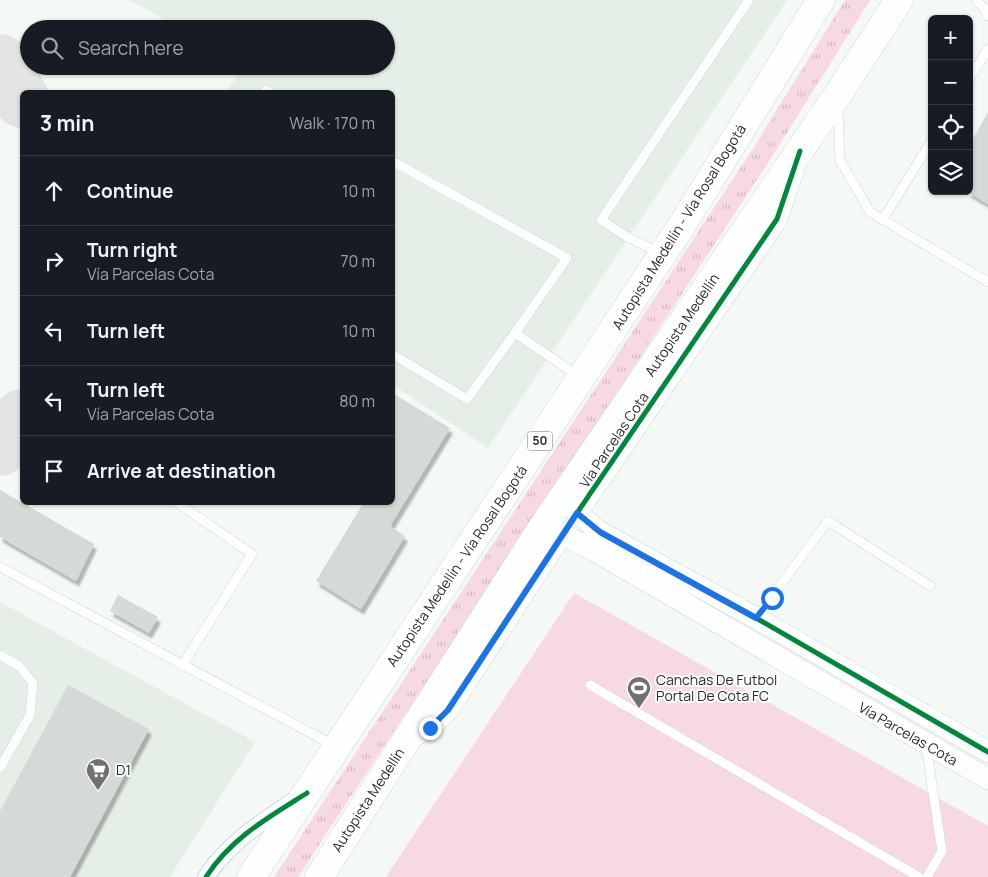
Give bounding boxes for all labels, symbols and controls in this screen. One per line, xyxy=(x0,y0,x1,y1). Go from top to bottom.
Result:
map controls xyxy=(928,15,973,195)
button: + xyxy=(928,15,973,60)
search box xyxy=(20,20,395,75)
icon: search xyxy=(38,34,66,62)
text: Search here xyxy=(78,35,184,61)
button: − xyxy=(928,60,973,105)
button: locate xyxy=(928,105,973,150)
text: 3 min xyxy=(40,109,94,137)
text: Walk · 170 m xyxy=(289,112,375,134)
street label: Autopista Medellín - Vía Rosal Bogotá xyxy=(609,121,749,333)
button: layers xyxy=(928,150,973,195)
icon: ahead xyxy=(40,177,68,205)
text: Continue xyxy=(87,178,173,204)
text: 10 m xyxy=(342,180,375,202)
text: Turn right xyxy=(87,237,177,263)
icon: right xyxy=(40,247,68,275)
text: 70 m xyxy=(340,250,375,272)
text: Vía Parcelas Cota xyxy=(87,263,214,285)
street label: Autopista Medellín xyxy=(641,270,723,380)
icon: left xyxy=(40,317,68,345)
text: Turn left xyxy=(87,318,165,344)
text: 10 m xyxy=(342,320,375,342)
text: Turn left xyxy=(87,377,165,403)
icon: left xyxy=(40,387,68,415)
street label: Vía Parcelas Cota xyxy=(575,388,653,491)
text: 80 m xyxy=(339,390,375,412)
text: Vía Parcelas Cota xyxy=(87,403,214,425)
road number: 50 xyxy=(528,432,552,451)
icon: arrive xyxy=(40,457,68,485)
text: Arrive at destination xyxy=(87,458,276,484)
street label: Autopista Medellín - Vía Rosal Bogotá xyxy=(382,461,531,670)
route start xyxy=(761,587,784,610)
place label: Canchas De Futbol Portal De Cota FC xyxy=(656,670,777,705)
sports icon: Canchas De Futbol Portal De Cota FC xyxy=(626,675,652,709)
street label: Vía Parcelas Cota xyxy=(855,697,961,770)
route end xyxy=(419,717,442,740)
street label: Autopista Medellín xyxy=(327,744,408,855)
supermarket icon: D1 xyxy=(85,757,111,791)
place label: D1 xyxy=(116,760,131,779)

